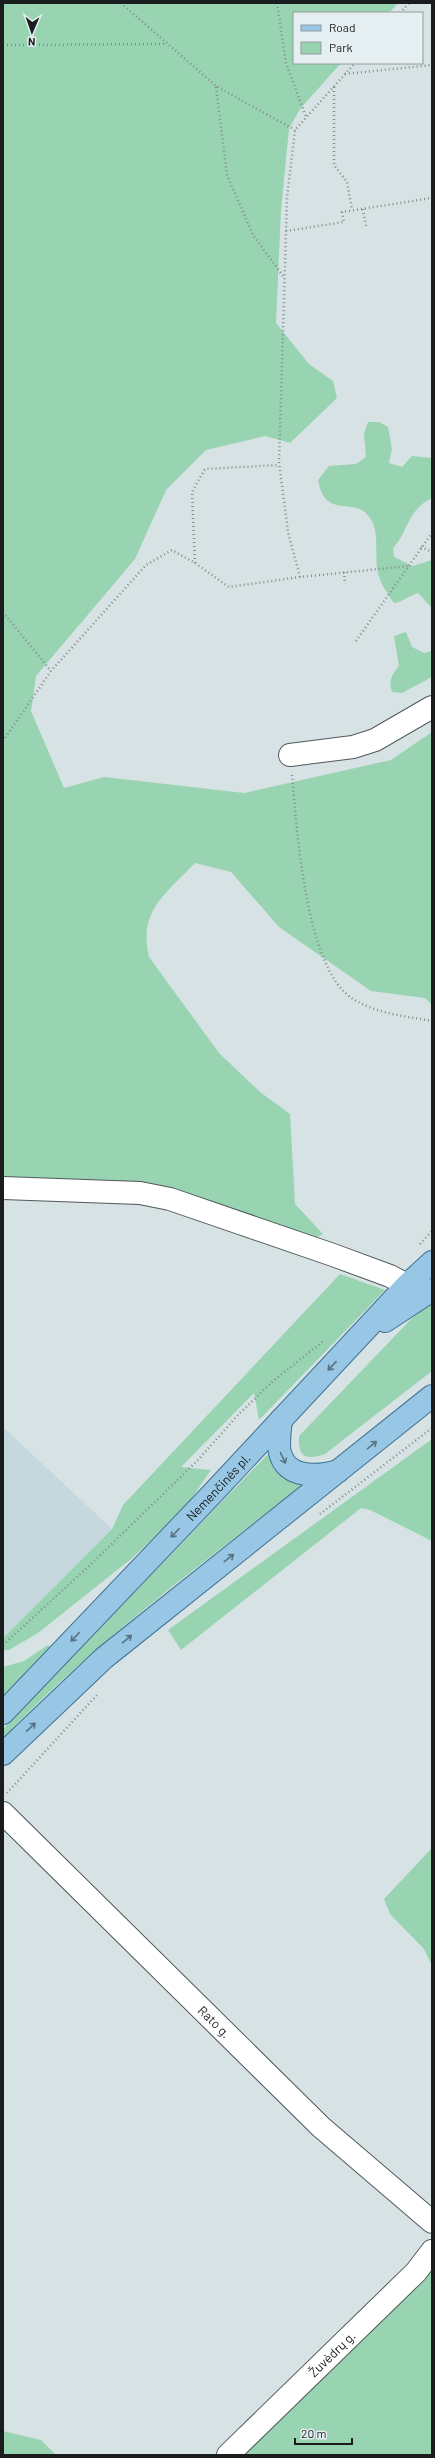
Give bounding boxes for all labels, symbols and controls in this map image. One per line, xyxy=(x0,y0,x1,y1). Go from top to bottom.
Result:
north arrow xyxy=(12,12,52,52)
legend xyxy=(293,12,423,64)
text: Road xyxy=(329,20,356,34)
text: N xyxy=(28,36,36,49)
text: Park xyxy=(329,40,353,54)
one-way arrow xyxy=(327,1361,337,1371)
one-way arrow xyxy=(367,1441,378,1449)
street label: Nemenčinės pl. xyxy=(183,1450,254,1524)
one-way arrow xyxy=(280,1451,288,1463)
one-way arrow xyxy=(170,1528,180,1538)
one-way arrow xyxy=(223,1553,234,1562)
one-way arrow xyxy=(70,1632,80,1642)
one-way arrow xyxy=(122,1635,133,1643)
one-way arrow xyxy=(26,1722,36,1732)
street label: Rato g. xyxy=(195,2002,234,2041)
street label: Žuvėdrų g. xyxy=(305,2328,359,2380)
scale bar xyxy=(295,2420,352,2446)
text: 20 m xyxy=(301,2426,327,2440)

